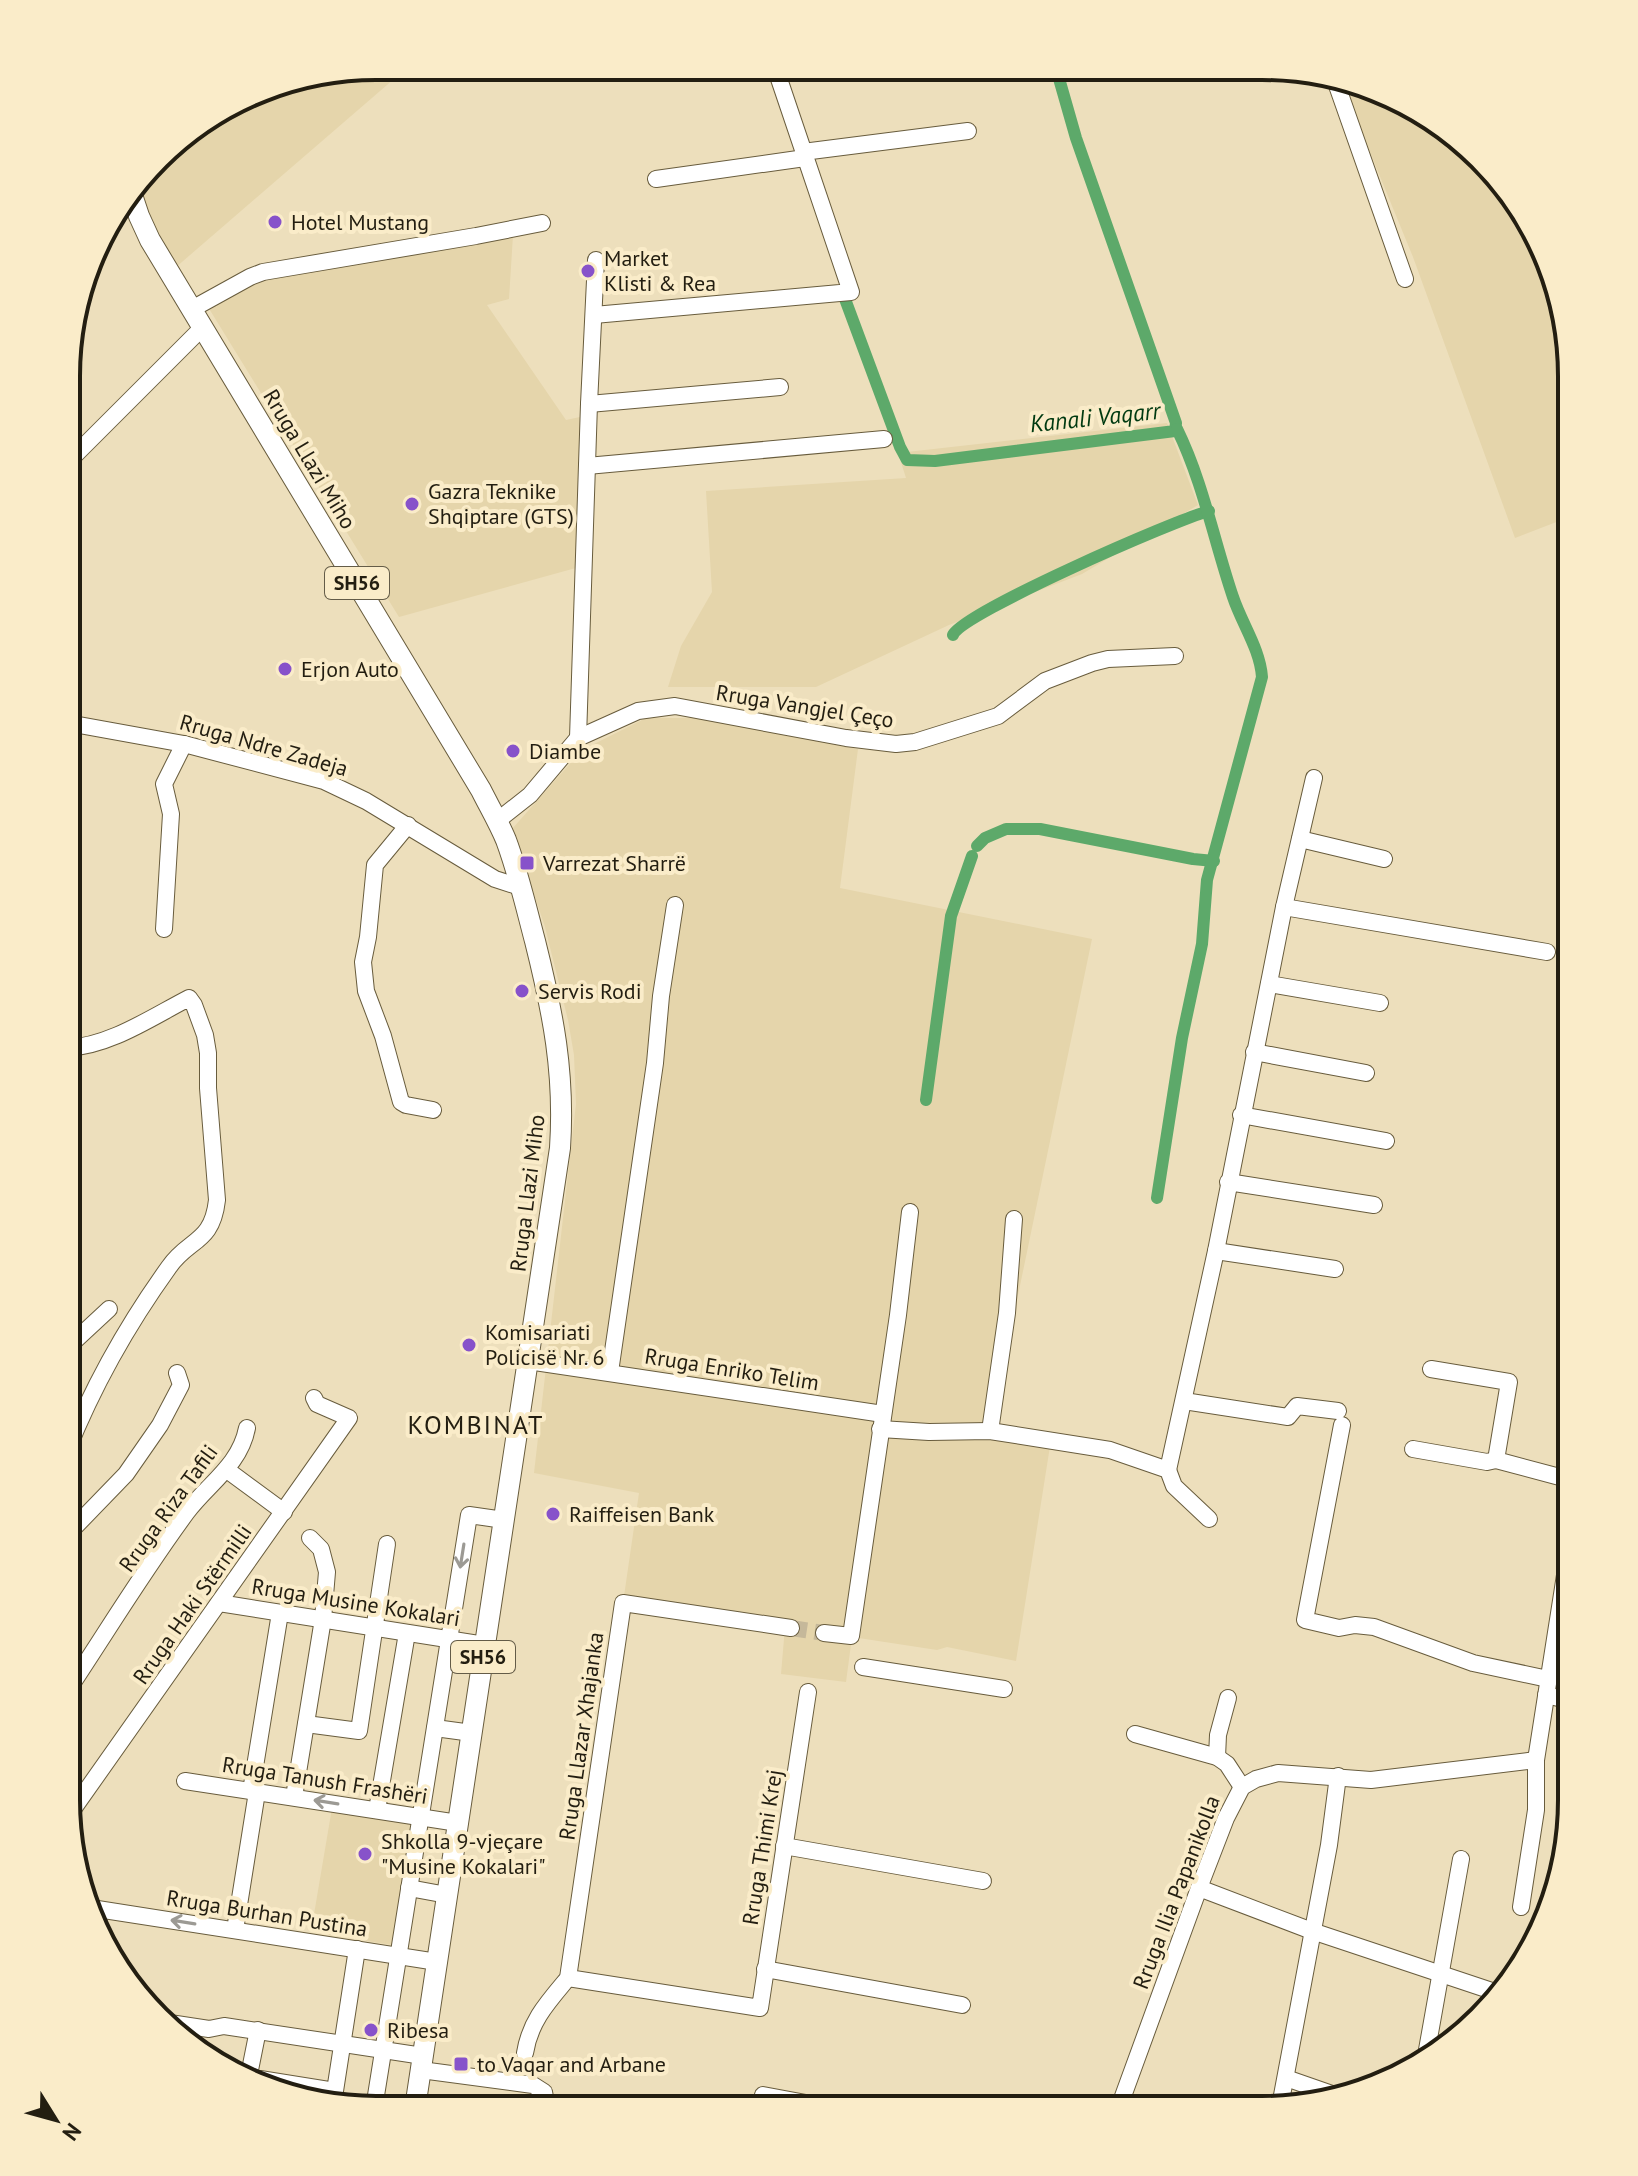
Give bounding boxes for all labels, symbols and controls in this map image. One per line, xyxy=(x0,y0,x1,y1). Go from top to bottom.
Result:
place label: Hotel Mustang xyxy=(291,208,429,236)
marker: Hotel Mustang xyxy=(266,213,284,231)
place label: Market Klisti & Rea xyxy=(604,244,716,297)
marker: Market Klisti & Rea xyxy=(579,262,597,280)
street label: Rruga Llazi Miho xyxy=(257,384,363,534)
water label: Kanali Vaqarr xyxy=(1028,395,1164,439)
place label: Gazra Teknike Shqiptare (GTS) xyxy=(428,477,574,530)
marker: Gazra Teknike Shqiptare (GTS) xyxy=(403,495,421,513)
road number: SH56 xyxy=(325,567,389,599)
place label: Erjon Auto xyxy=(301,655,399,683)
marker: Erjon Auto xyxy=(276,660,294,678)
street label: Rruga Vangjel Çeço xyxy=(714,678,896,734)
street label: Rruga Ndre Zadeja xyxy=(177,708,351,782)
place label: Diambe xyxy=(529,737,601,765)
marker: Diambe xyxy=(504,742,522,760)
place label: Varrezat Sharrë xyxy=(542,849,686,877)
marker: Varrezat Sharrë xyxy=(518,854,536,872)
place label: Servis Rodi xyxy=(538,977,642,1005)
marker: Servis Rodi xyxy=(513,982,531,1000)
street label: Rruga Llazi Miho xyxy=(503,1113,551,1273)
place label: Komisariati Policisë Nr. 6 xyxy=(485,1318,605,1371)
marker: Komisariati Policisë Nr. 6 xyxy=(460,1336,478,1354)
street label: Rruga Enriko Telim xyxy=(643,1341,821,1397)
district label: KOMBINAT xyxy=(407,1408,545,1441)
street label: Rruga Riza Tafili xyxy=(112,1439,224,1577)
place label: Raiffeisen Bank xyxy=(569,1500,715,1528)
marker: Raiffeisen Bank xyxy=(544,1505,562,1523)
street label: Rruga Haki Stërmilli xyxy=(126,1519,258,1689)
one-way arrow xyxy=(454,1543,469,1568)
street label: Rruga Musine Kokalari xyxy=(250,1572,462,1632)
street label: Rruga Llazar Xhajanka xyxy=(553,1630,609,1842)
road number: SH56 xyxy=(451,1641,515,1673)
street label: Rruga Tanush Frashëri xyxy=(220,1750,430,1810)
street label: Rruga Thimi Krej xyxy=(736,1767,788,1927)
street label: Rruga Ilia Papanikolla xyxy=(1126,1791,1226,1993)
one-way arrow xyxy=(314,1794,339,1809)
place label: Shkolla 9-vjeçare "Musine Kokalari" xyxy=(381,1827,546,1880)
marker: Shkolla 9-vjeçare "Musine Kokalari" xyxy=(356,1845,374,1863)
street label: Rruga Burhan Pustina xyxy=(165,1883,369,1943)
one-way arrow xyxy=(171,1914,196,1929)
place label: Ribesa xyxy=(387,2016,449,2044)
marker: Ribesa xyxy=(362,2021,380,2039)
place label: to Vaqar and Arbane xyxy=(477,2050,666,2078)
marker: to Vaqar and Arbane xyxy=(452,2055,470,2073)
north arrow xyxy=(16,2080,96,2160)
text: N xyxy=(56,2118,88,2146)

